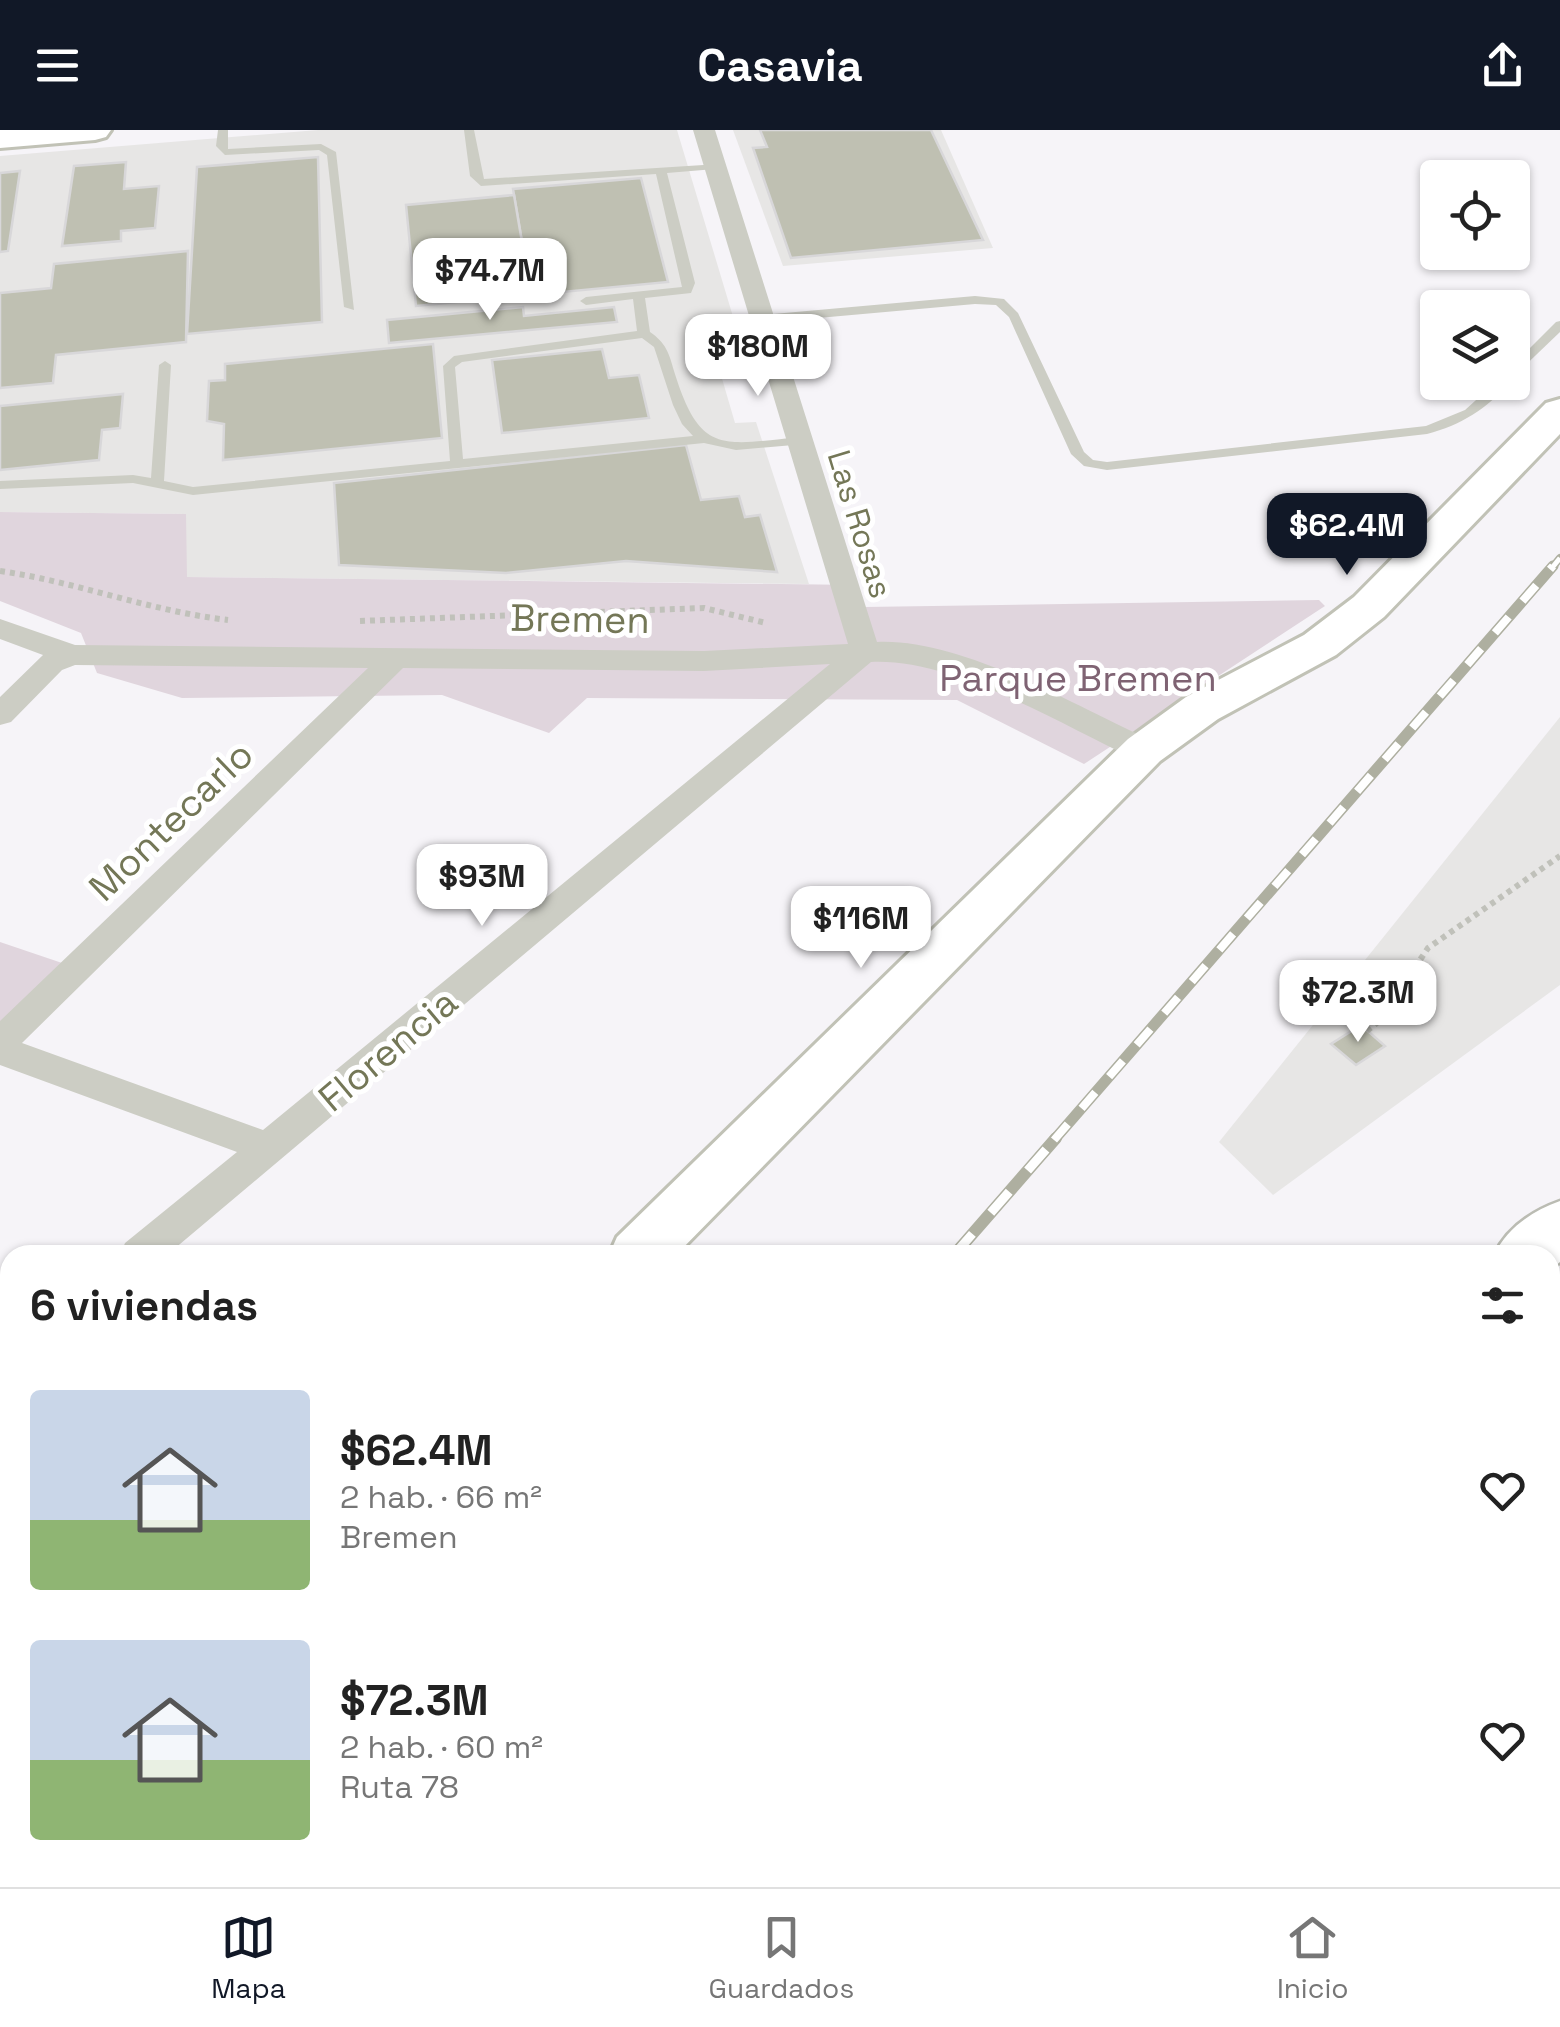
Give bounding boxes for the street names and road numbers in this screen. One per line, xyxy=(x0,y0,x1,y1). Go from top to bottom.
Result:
street label: Las Rosas xyxy=(819,445,901,603)
street label: Bremen xyxy=(510,594,650,644)
street label: Montecarlo xyxy=(79,731,263,911)
street label: Florencia xyxy=(309,978,467,1122)

